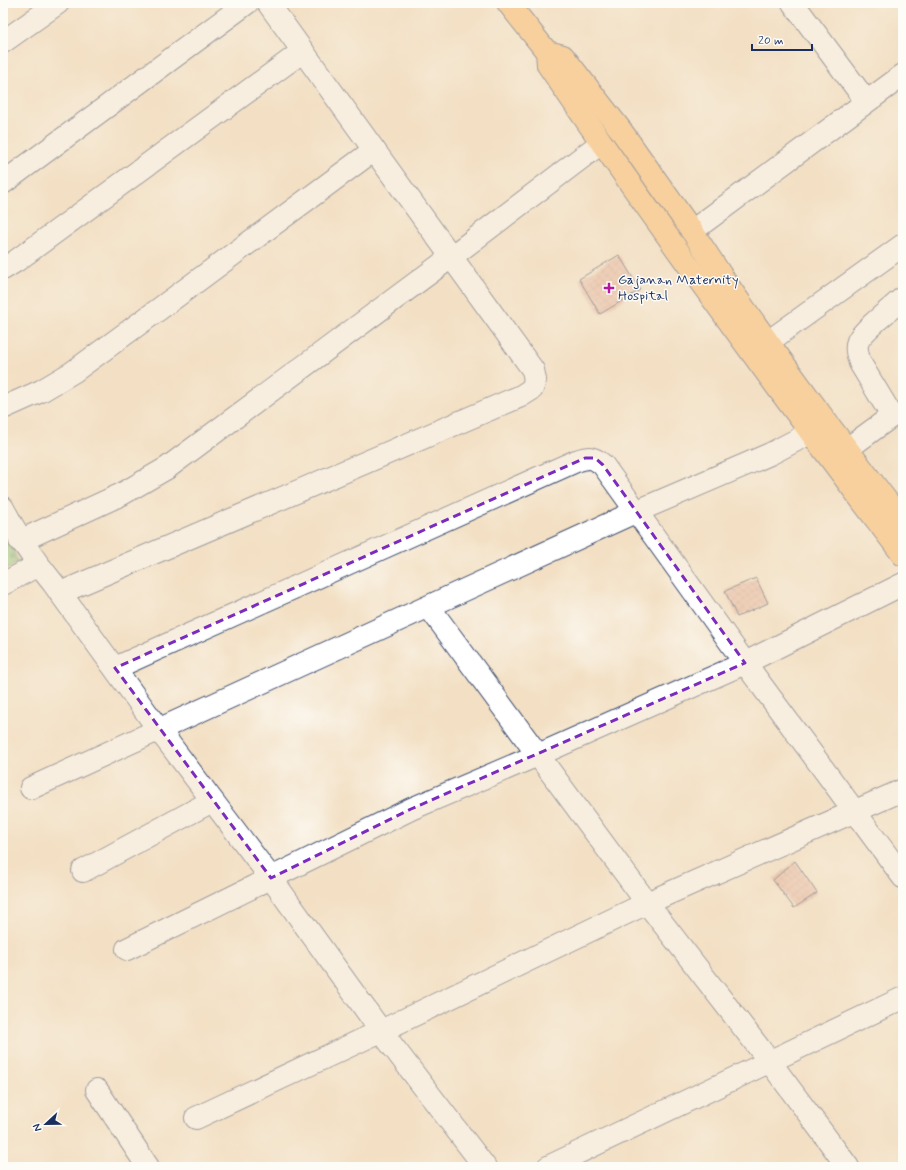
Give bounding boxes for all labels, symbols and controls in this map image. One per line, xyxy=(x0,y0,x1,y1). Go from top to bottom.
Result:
scale bar xyxy=(752,26,812,52)
text: 20 m xyxy=(758,33,784,49)
place label: Gajanan Maternity Hospital xyxy=(618,271,739,305)
marker: Gajanan Maternity Hospital xyxy=(603,282,615,294)
north arrow xyxy=(26,1104,66,1144)
text: N xyxy=(30,1121,46,1133)

